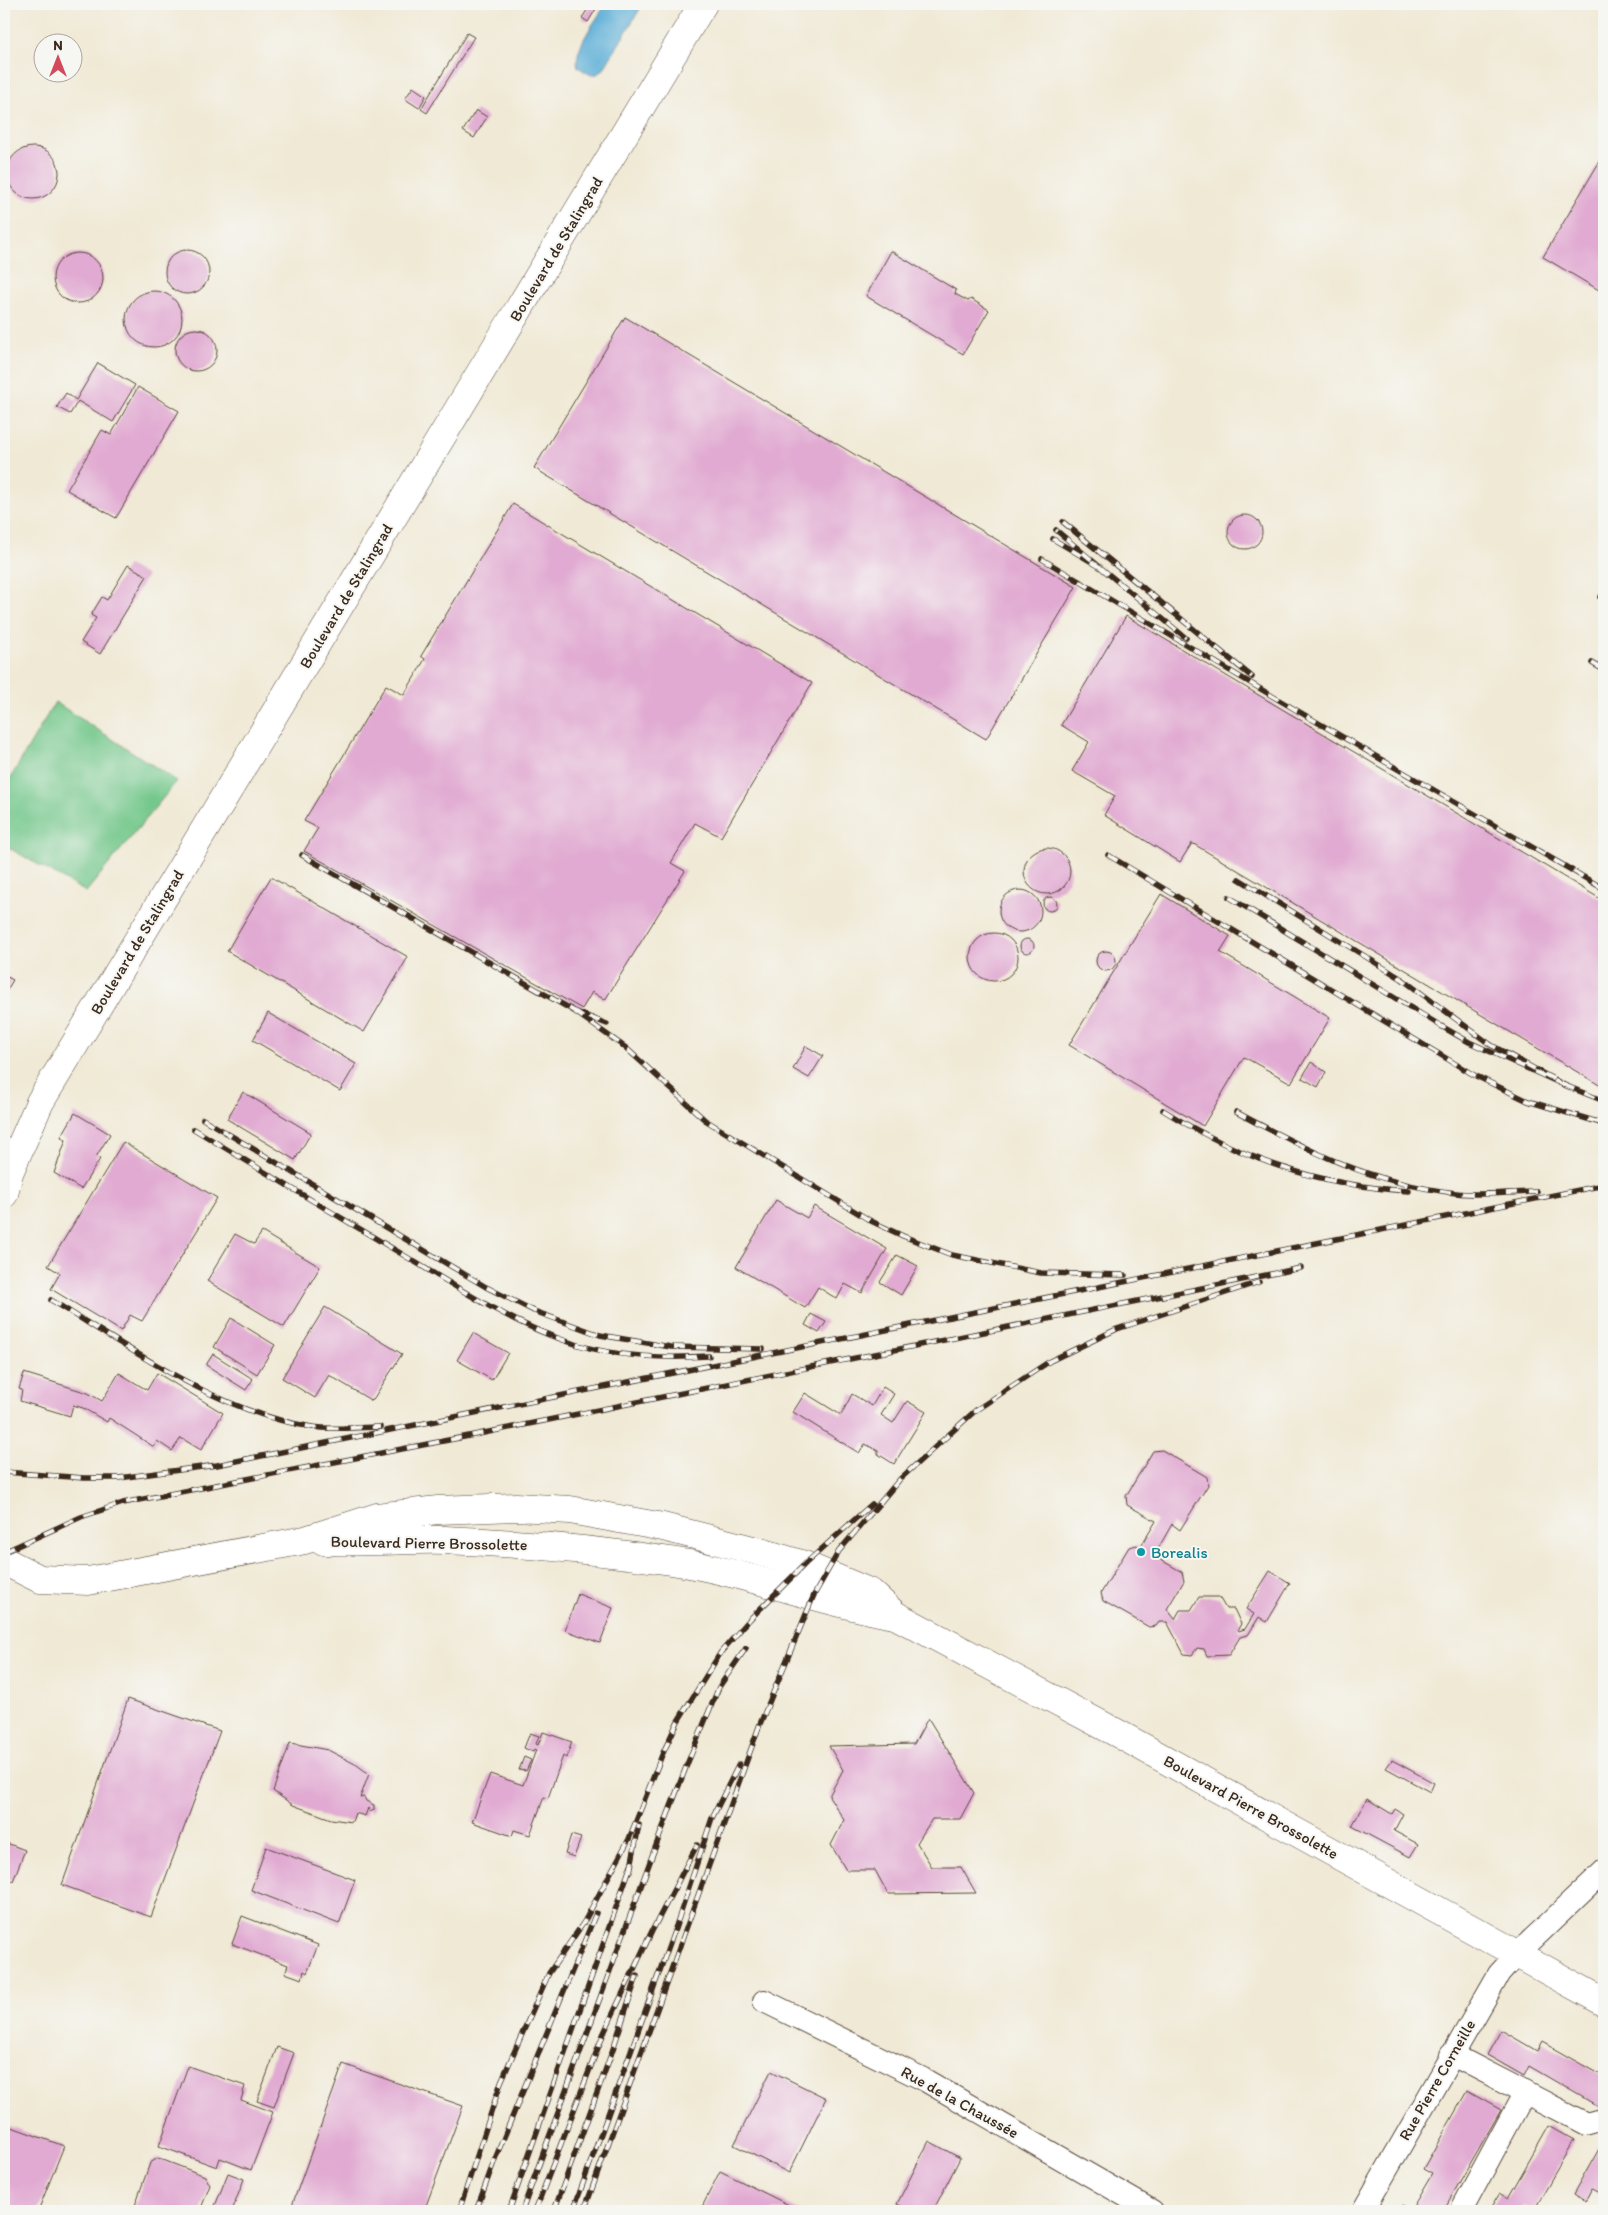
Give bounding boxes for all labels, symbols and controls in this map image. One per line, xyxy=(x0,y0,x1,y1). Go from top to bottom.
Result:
north arrow xyxy=(32,32,82,82)
text: N xyxy=(53,37,63,54)
street label: Boulevard de Stalingrad xyxy=(505,173,607,325)
street label: Boulevard de Stalingrad xyxy=(295,520,397,672)
street label: Boulevard de Stalingrad xyxy=(86,866,188,1018)
street label: Boulevard Pierre Brossolette xyxy=(330,1532,528,1554)
place label: Borealis xyxy=(1151,1543,1208,1562)
marker: Borealis xyxy=(1135,1546,1147,1558)
street label: Boulevard Pierre Brossolette xyxy=(1160,1751,1342,1863)
street label: Rue Pierre Corneille xyxy=(1395,2016,1479,2144)
street label: Rue de la Chaussée xyxy=(898,2062,1022,2142)

